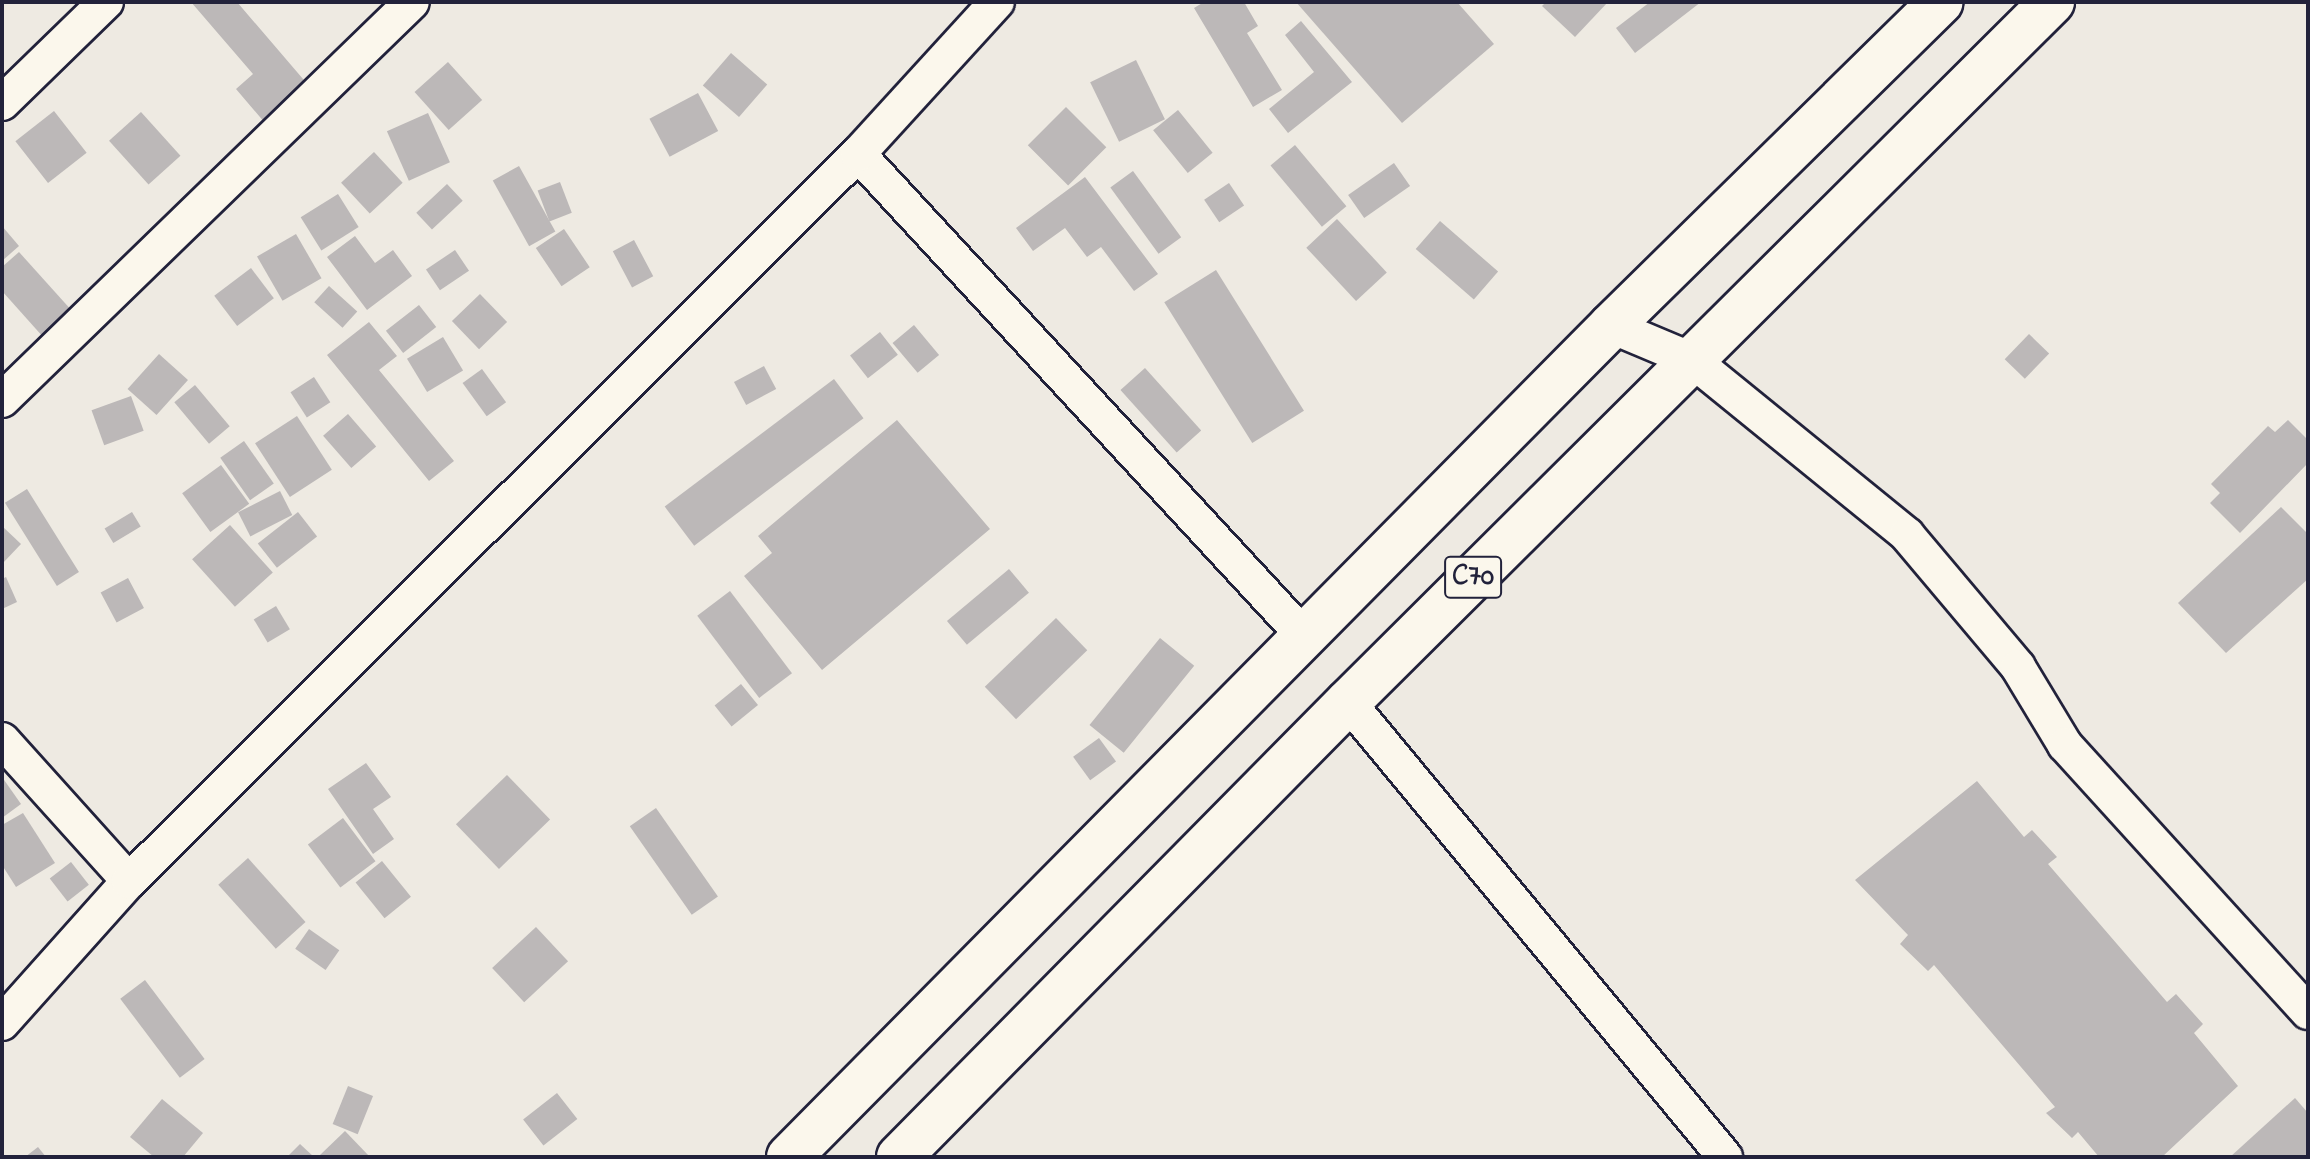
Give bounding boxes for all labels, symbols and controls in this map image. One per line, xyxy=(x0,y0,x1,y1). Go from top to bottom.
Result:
road number: C70 xyxy=(1443,551,1503,603)

